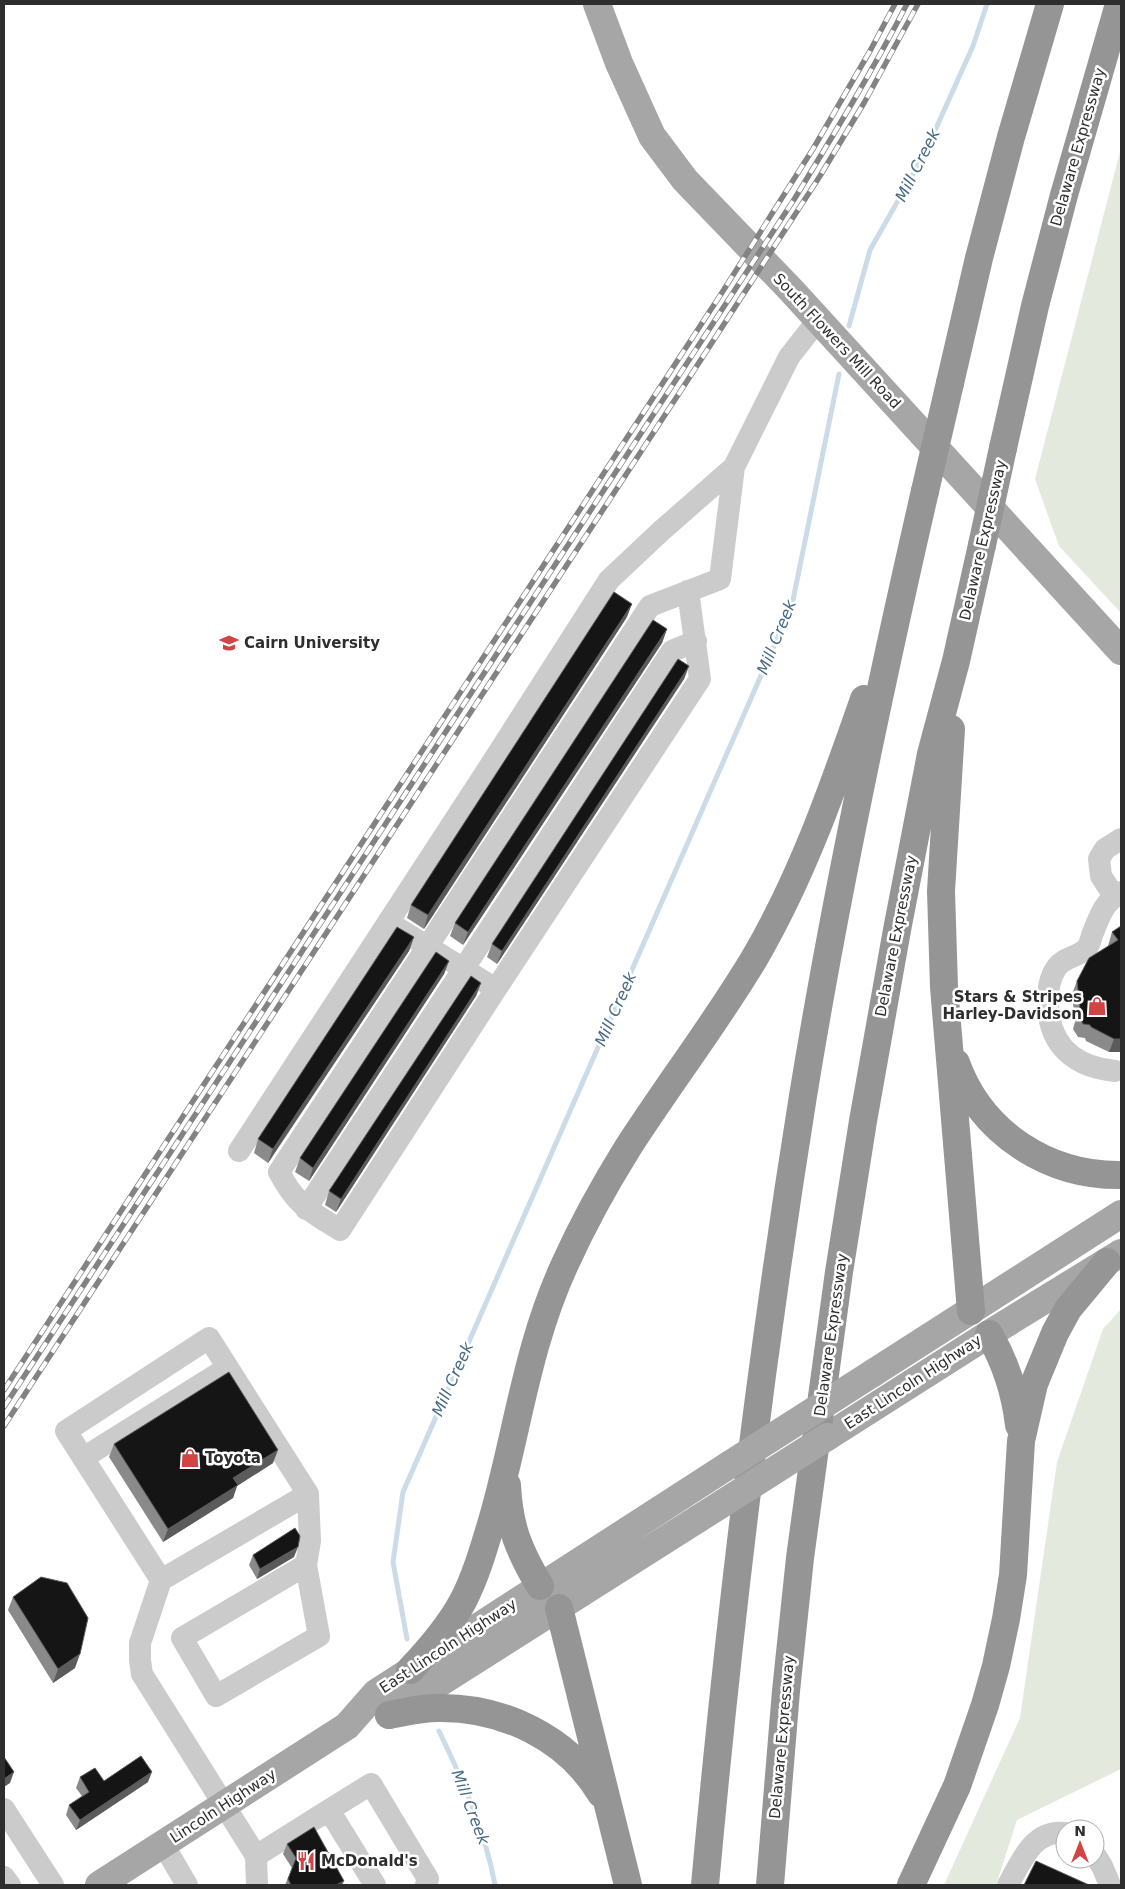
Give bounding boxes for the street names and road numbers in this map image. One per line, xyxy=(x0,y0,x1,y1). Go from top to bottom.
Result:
street label: Delaware Expressway xyxy=(1047,65,1109,228)
street label: South Flowers Mill Road xyxy=(770,270,904,412)
street label: Delaware Expressway xyxy=(956,458,1010,622)
street label: Delaware Expressway xyxy=(871,854,921,1018)
street label: Delaware Expressway xyxy=(811,1252,851,1418)
street label: East Lincoln Highway xyxy=(841,1331,985,1433)
street label: East Lincoln Highway xyxy=(376,1595,520,1697)
street label: Delaware Expressway xyxy=(766,1654,798,1820)
street label: Lincoln Highway xyxy=(167,1765,279,1847)

